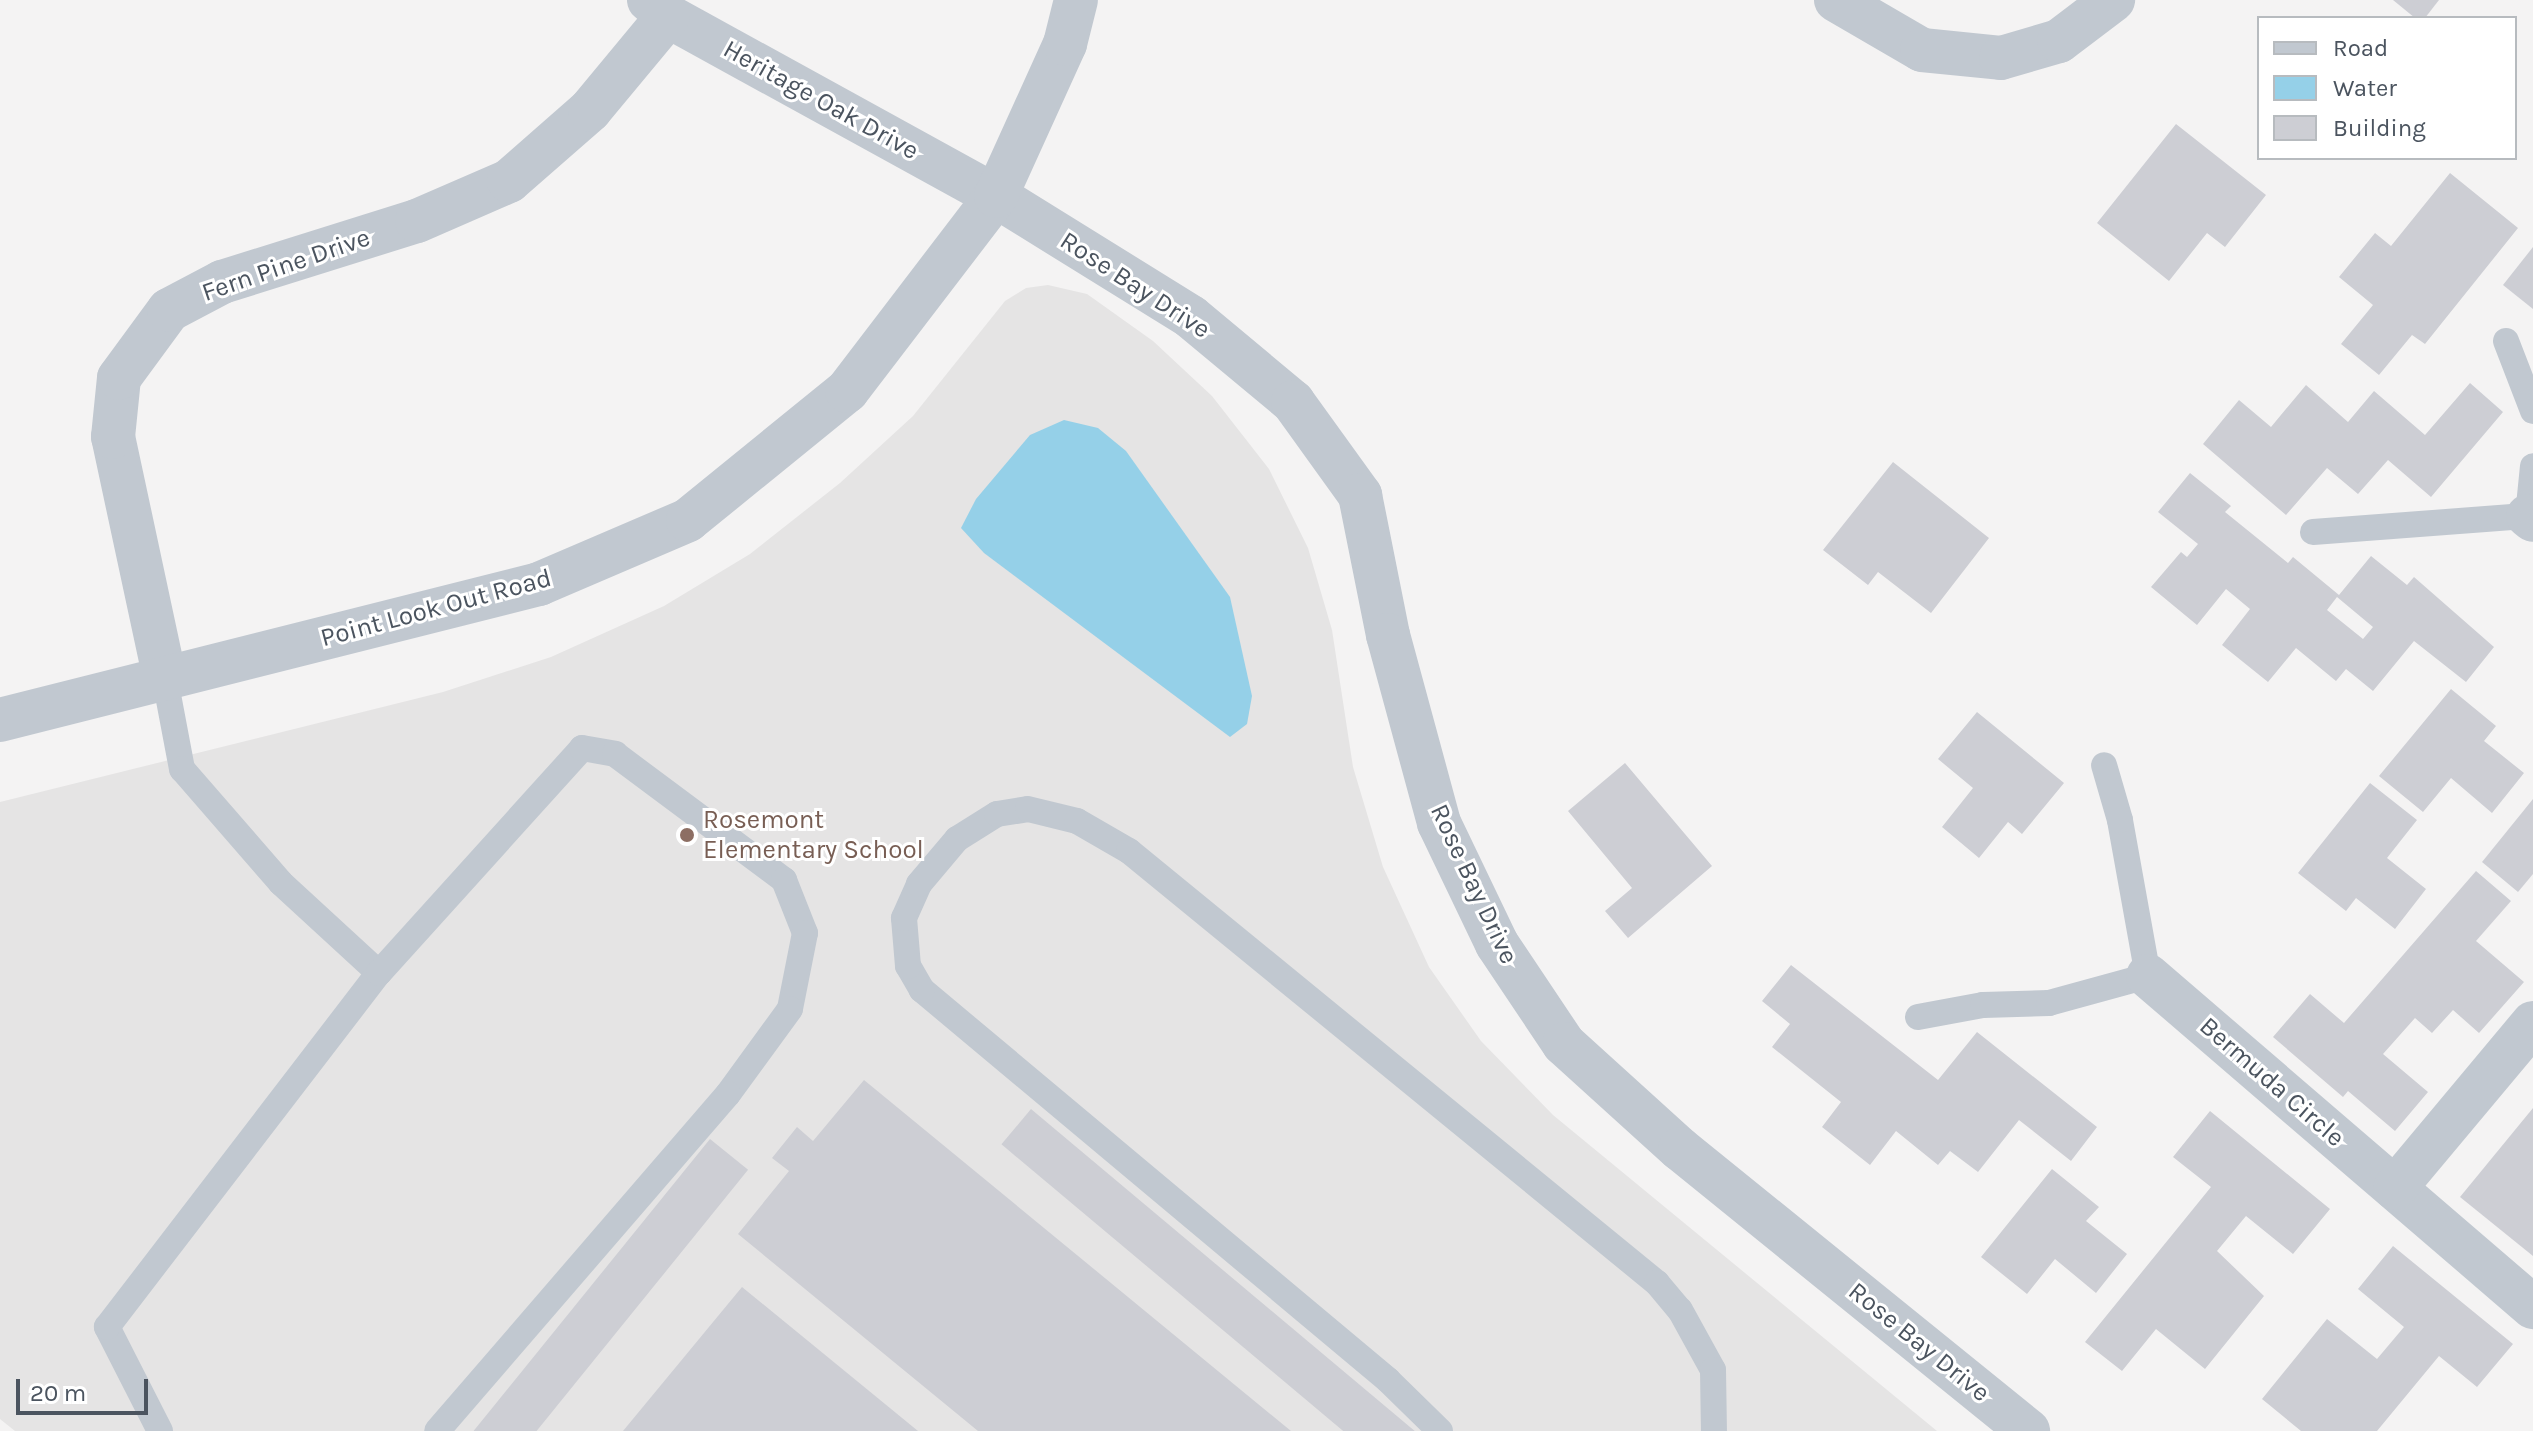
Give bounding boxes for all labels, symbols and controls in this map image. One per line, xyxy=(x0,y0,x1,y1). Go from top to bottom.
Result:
legend xyxy=(2257,16,2517,160)
street label: Heritage Oak Drive xyxy=(718,33,924,167)
text: Road xyxy=(2333,34,2388,62)
text: Water xyxy=(2333,74,2397,102)
text: Building xyxy=(2333,114,2426,142)
street label: Fern Pine Drive xyxy=(198,222,374,308)
street label: Rose Bay Drive xyxy=(1054,225,1216,345)
street label: Point Look Out Road xyxy=(317,562,555,654)
street label: Rose Bay Drive xyxy=(1423,799,1525,969)
place label: Rosemont Elementary School xyxy=(703,804,924,866)
marker: Rosemont Elementary School xyxy=(678,826,696,844)
street label: Bermuda Circle xyxy=(2193,1011,2351,1153)
street label: Rose Bay Drive xyxy=(1842,1276,1996,1408)
scale bar xyxy=(20,1363,152,1413)
text: 20 m xyxy=(30,1379,86,1407)

